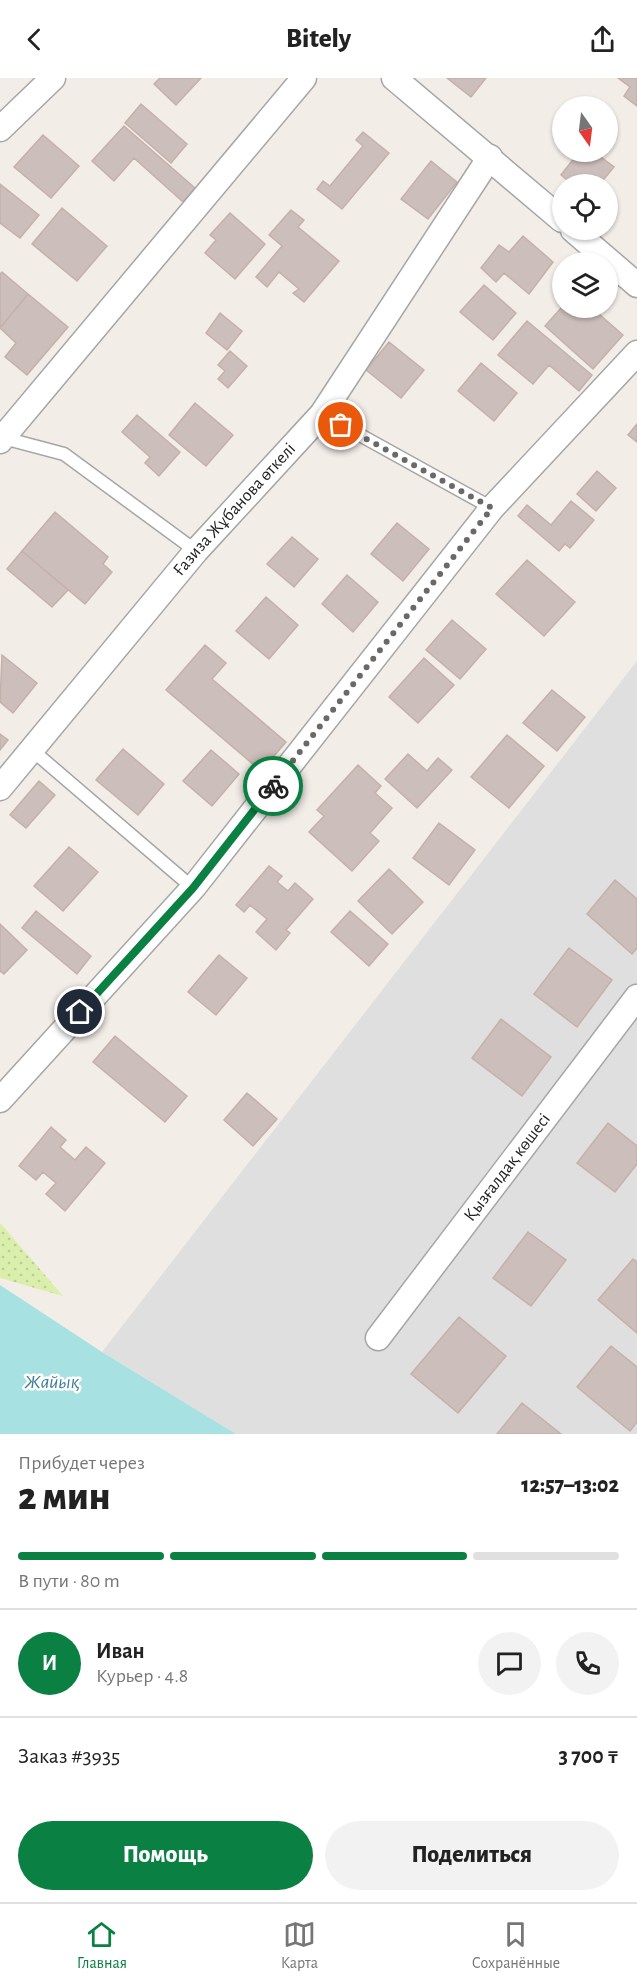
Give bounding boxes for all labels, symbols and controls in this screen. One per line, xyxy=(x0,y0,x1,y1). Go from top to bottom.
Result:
icon: back xyxy=(18,23,51,56)
icon: share xyxy=(586,23,619,56)
text: Bitely xyxy=(286,25,351,52)
north arrow xyxy=(552,96,618,162)
map controls xyxy=(552,96,618,318)
button: locate xyxy=(552,174,618,240)
button: layers xyxy=(552,252,618,318)
pin xyxy=(315,399,366,450)
icon: bag xyxy=(324,408,357,441)
street label: Ғазиза Жұбанова өткелі xyxy=(170,440,299,580)
courier xyxy=(243,756,303,816)
icon: bike xyxy=(257,770,290,803)
pin xyxy=(54,986,105,1037)
icon: home xyxy=(63,995,96,1028)
street label: Қызғалдақ көшесі xyxy=(461,1110,554,1225)
water label: Жайық xyxy=(24,1372,80,1392)
text: Прибудет через xyxy=(18,1453,145,1473)
text: 12:57–13:02 xyxy=(521,1474,619,1496)
text: 2 мин xyxy=(18,1478,111,1517)
text: В пути · 80 m xyxy=(18,1571,120,1591)
button: chat xyxy=(478,1632,541,1695)
button: phone xyxy=(556,1632,619,1695)
text: Иван xyxy=(96,1640,145,1662)
text: И xyxy=(42,1652,57,1674)
text: Курьер · 4.8 xyxy=(96,1666,188,1686)
text: Заказ #3935 xyxy=(18,1745,120,1767)
text: 3 700 ₸ xyxy=(558,1745,619,1767)
button: Помощь xyxy=(18,1821,313,1890)
button: Поделиться xyxy=(325,1821,619,1890)
tab: Главная xyxy=(77,1918,127,1973)
tab: Карта xyxy=(281,1918,318,1973)
tab: Сохранённые xyxy=(472,1918,560,1973)

